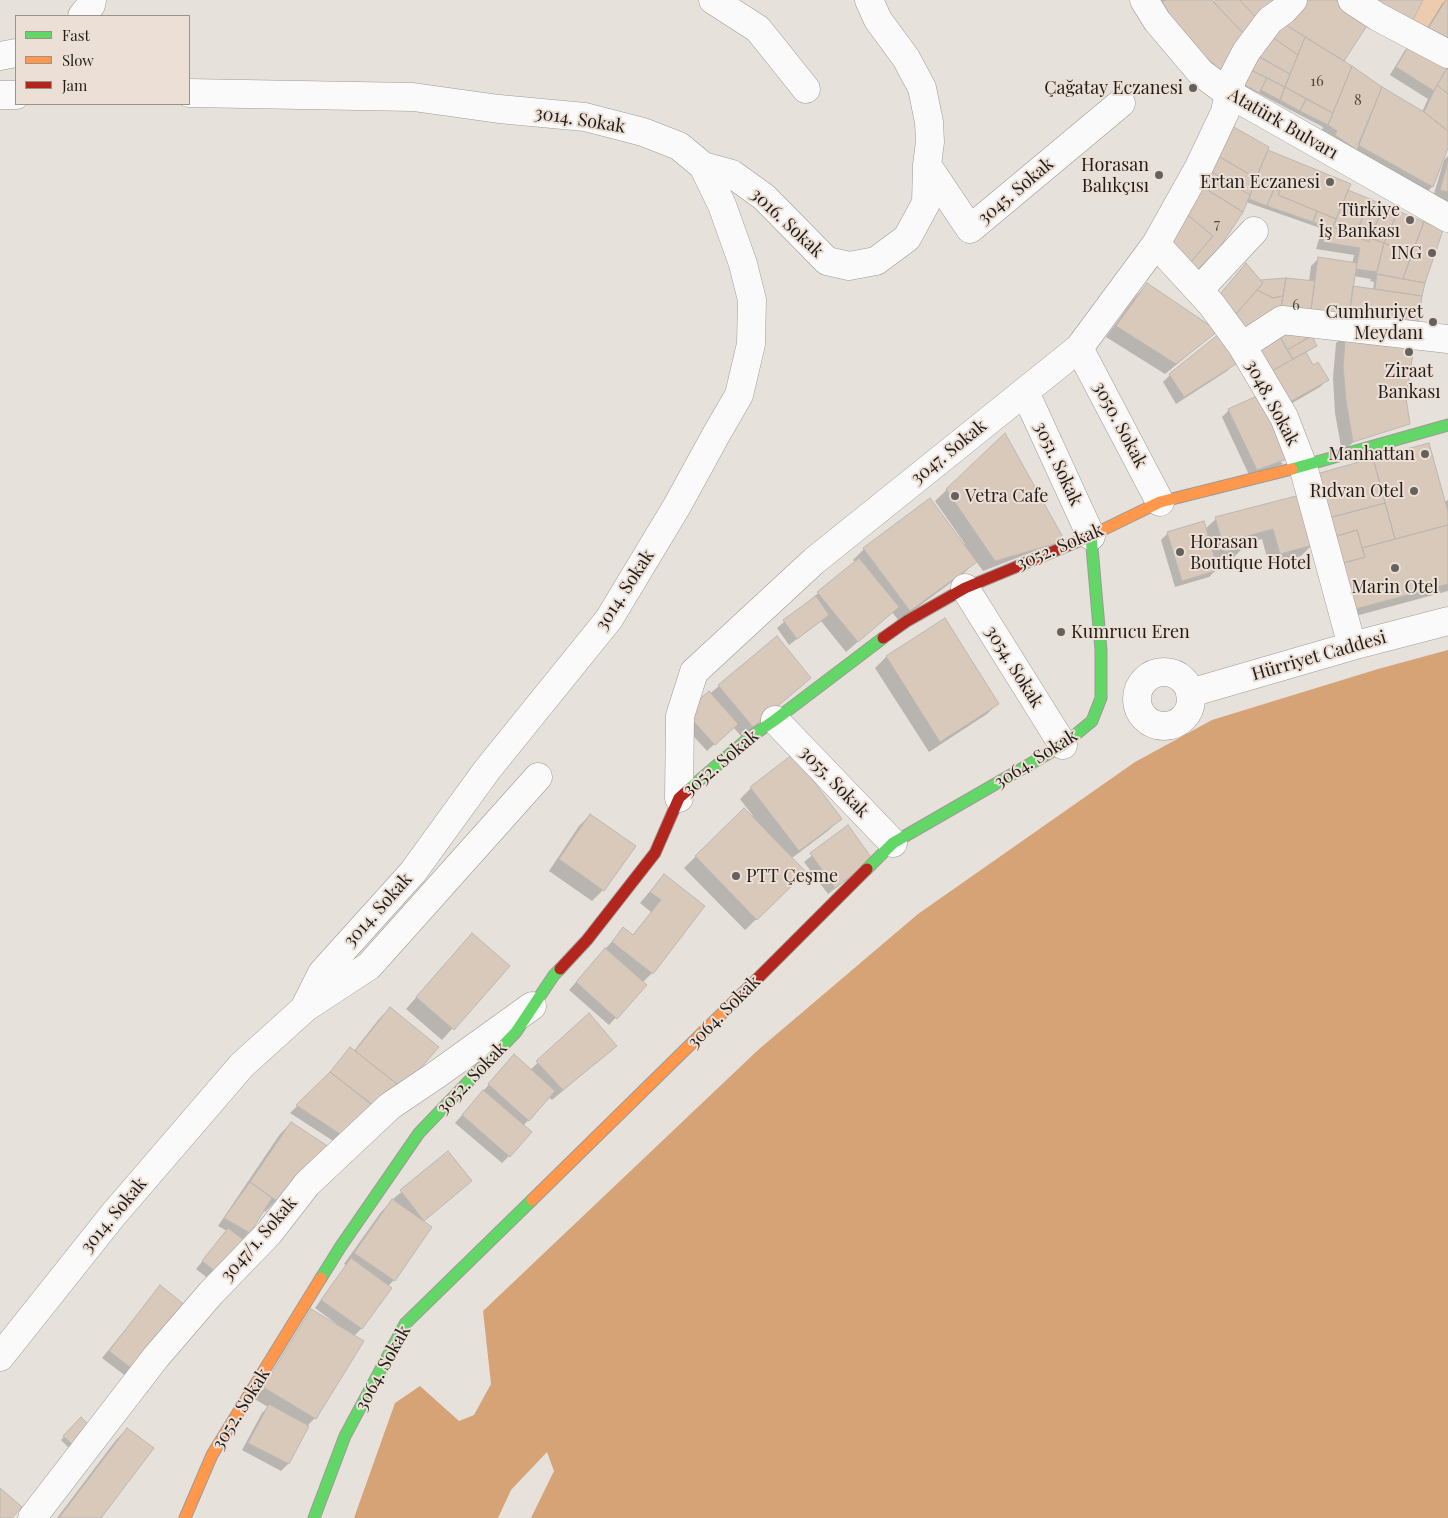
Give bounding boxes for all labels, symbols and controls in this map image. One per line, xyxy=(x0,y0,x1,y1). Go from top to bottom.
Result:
legend xyxy=(15,15,190,105)
text: Fast xyxy=(62,25,90,45)
text: Slow xyxy=(62,50,94,70)
house number: 16 xyxy=(1310,72,1324,90)
text: Jam xyxy=(62,75,87,95)
place label: Çağatay Eczanesi xyxy=(1044,77,1183,99)
marker: Çağatay Eczanesi xyxy=(1187,82,1199,94)
street label: Atatürk Bulvarı xyxy=(1224,84,1342,164)
house number: 8 xyxy=(1354,91,1362,109)
street label: 3014. Sokak xyxy=(533,102,627,138)
street label: 3045. Sokak xyxy=(974,153,1058,229)
place label: Horasan Balıkçısı xyxy=(1081,154,1149,196)
marker: Horasan Balıkçısı xyxy=(1153,169,1165,181)
place label: Ertan Eczanesi xyxy=(1200,171,1320,193)
marker: Ertan Eczanesi xyxy=(1324,176,1336,188)
street label: 3016. Sokak xyxy=(746,184,828,262)
place label: Türkiye İş Bankası xyxy=(1319,199,1400,242)
marker: Türkiye İş Bankası xyxy=(1404,214,1416,226)
house number: 7 xyxy=(1214,215,1220,233)
place label: ING xyxy=(1391,242,1422,264)
marker: ING xyxy=(1426,247,1438,259)
house number: 6 xyxy=(1292,296,1300,314)
place label: Cumhuriyet Meydanı xyxy=(1325,301,1423,344)
marker: Cumhuriyet Meydanı xyxy=(1427,316,1439,328)
marker: Ziraat Bankası xyxy=(1403,346,1415,358)
street label: 3048. Sokak xyxy=(1240,356,1304,450)
place label: Ziraat Bankası xyxy=(1378,360,1440,402)
street label: 3050. Sokak xyxy=(1088,378,1152,472)
street label: 3047. Sokak xyxy=(907,415,991,489)
street label: 3051. Sokak xyxy=(1029,419,1087,509)
place label: Manhattan xyxy=(1328,443,1415,465)
marker: Manhattan xyxy=(1419,448,1431,460)
place label: Rıdvan Otel xyxy=(1310,480,1404,502)
place label: Vetra Cafe xyxy=(965,485,1048,507)
marker: Rıdvan Otel xyxy=(1408,485,1420,497)
marker: Vetra Cafe xyxy=(949,490,961,502)
street label: 3052. Sokak xyxy=(1013,519,1107,575)
place label: Horasan Boutique Hotel xyxy=(1190,531,1311,574)
street label: 3014. Sokak xyxy=(591,546,659,634)
marker: Horasan Boutique Hotel xyxy=(1174,546,1186,558)
marker: Marin Otel xyxy=(1389,562,1401,574)
place label: Marin Otel xyxy=(1351,576,1439,598)
place label: Kumrucu Eren xyxy=(1071,621,1190,643)
street label: 3054. Sokak xyxy=(980,622,1048,712)
marker: Kumrucu Eren xyxy=(1055,626,1067,638)
street label: Hürriyet Caddesi xyxy=(1249,626,1389,686)
street label: 3052. Sokak xyxy=(679,725,763,801)
street label: 3064. Sokak xyxy=(990,725,1082,793)
street label: 3055. Sokak xyxy=(795,742,873,822)
place label: PTT Çeşme xyxy=(746,865,838,887)
street label: 3014. Sokak xyxy=(339,869,417,951)
marker: PTT Çeşme xyxy=(730,870,742,882)
street label: 3064. Sokak xyxy=(683,971,765,1053)
street label: 3052. Sokak xyxy=(432,1037,512,1119)
street label: 3014. Sokak xyxy=(76,1173,152,1257)
street label: 3047/1. Sokak xyxy=(216,1192,302,1286)
street label: 3064. Sokak xyxy=(351,1322,415,1414)
street label: 3052. Sokak xyxy=(207,1364,275,1454)

